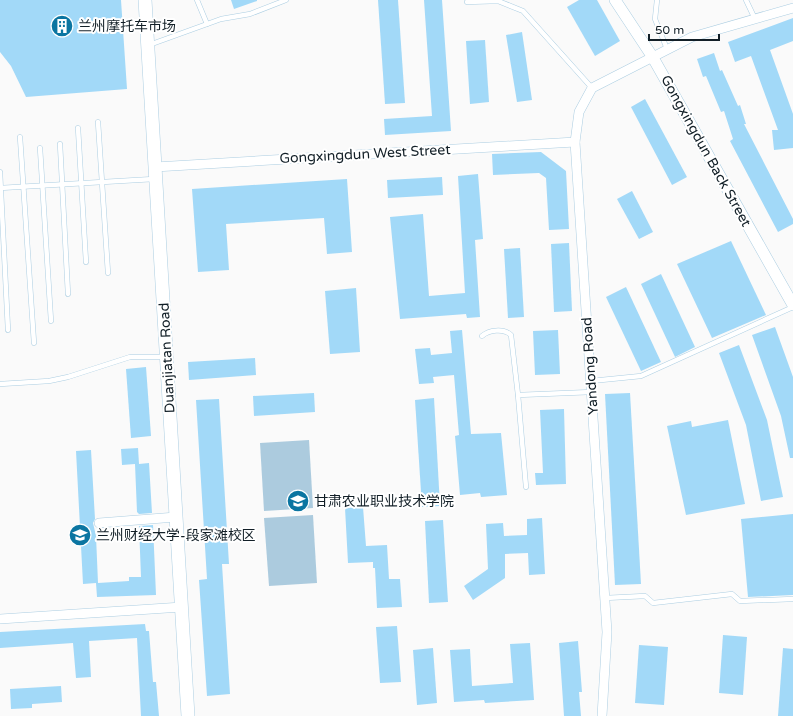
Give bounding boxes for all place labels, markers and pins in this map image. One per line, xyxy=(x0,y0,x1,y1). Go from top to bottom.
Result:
building icon: 兰州摩托车市场 xyxy=(49,13,75,39)
place label: 兰州摩托车市场 xyxy=(78,18,176,35)
school or university icon: 甘肃农业职业技术学院 xyxy=(285,488,311,514)
place label: 甘肃农业职业技术学院 xyxy=(314,493,454,510)
school or university icon: 兰州财经大学-段家滩校区 xyxy=(67,522,93,548)
place label: 兰州财经大学-段家滩校区 xyxy=(96,527,256,544)

